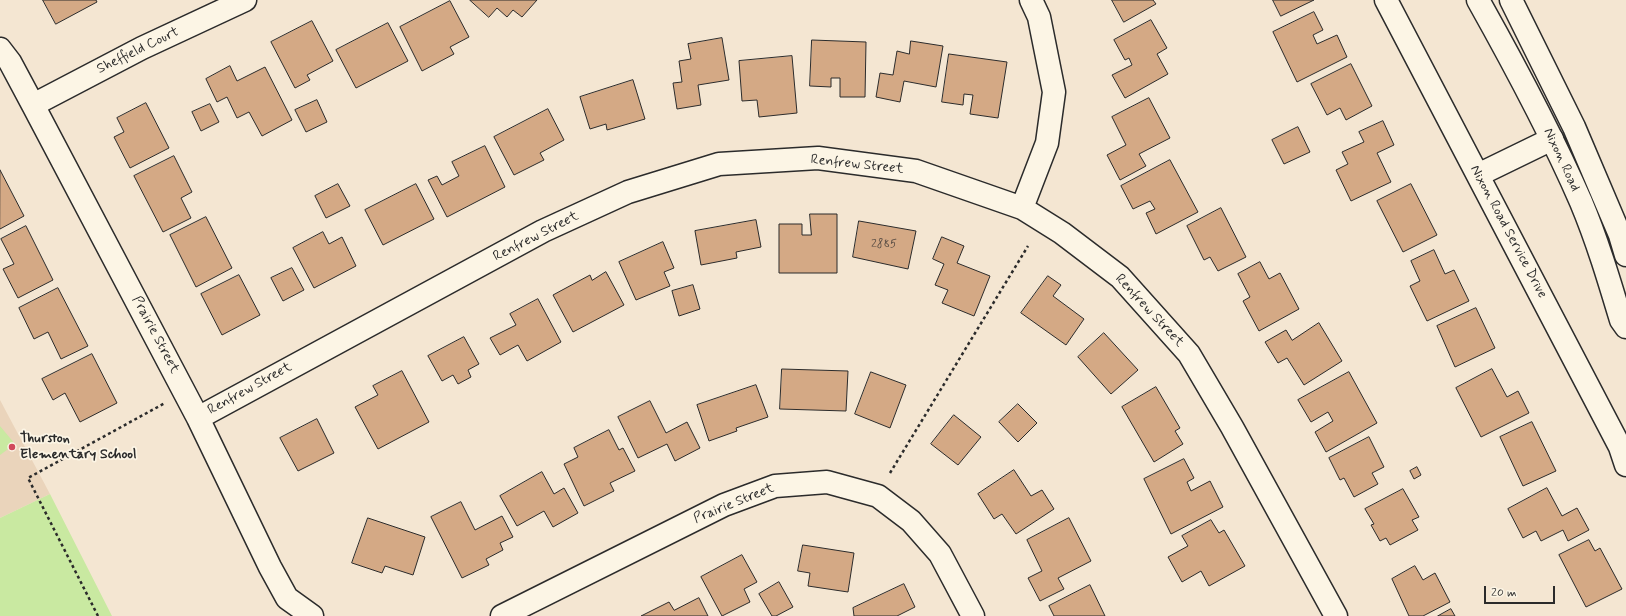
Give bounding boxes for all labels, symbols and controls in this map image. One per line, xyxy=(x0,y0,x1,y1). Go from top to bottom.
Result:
street label: Sheffield Court xyxy=(94,24,182,78)
street label: Nixon Road xyxy=(1539,126,1583,194)
street label: Renfrew Street xyxy=(810,152,904,178)
street label: Nixon Road Service Drive xyxy=(1466,163,1550,301)
street label: Renfrew Street xyxy=(491,208,581,266)
house number: 2885 xyxy=(871,237,897,251)
street label: Renfrew Street xyxy=(1111,271,1187,351)
street label: Prairie Street xyxy=(128,293,182,377)
street label: Renfrew Street xyxy=(205,359,295,419)
place label: Thurston Elementary School xyxy=(20,431,136,464)
marker: Thurston Elementary School xyxy=(7,442,17,452)
street label: Prairie Street xyxy=(691,480,777,528)
scale bar xyxy=(1486,578,1557,604)
text: 20 m xyxy=(1491,585,1517,601)

